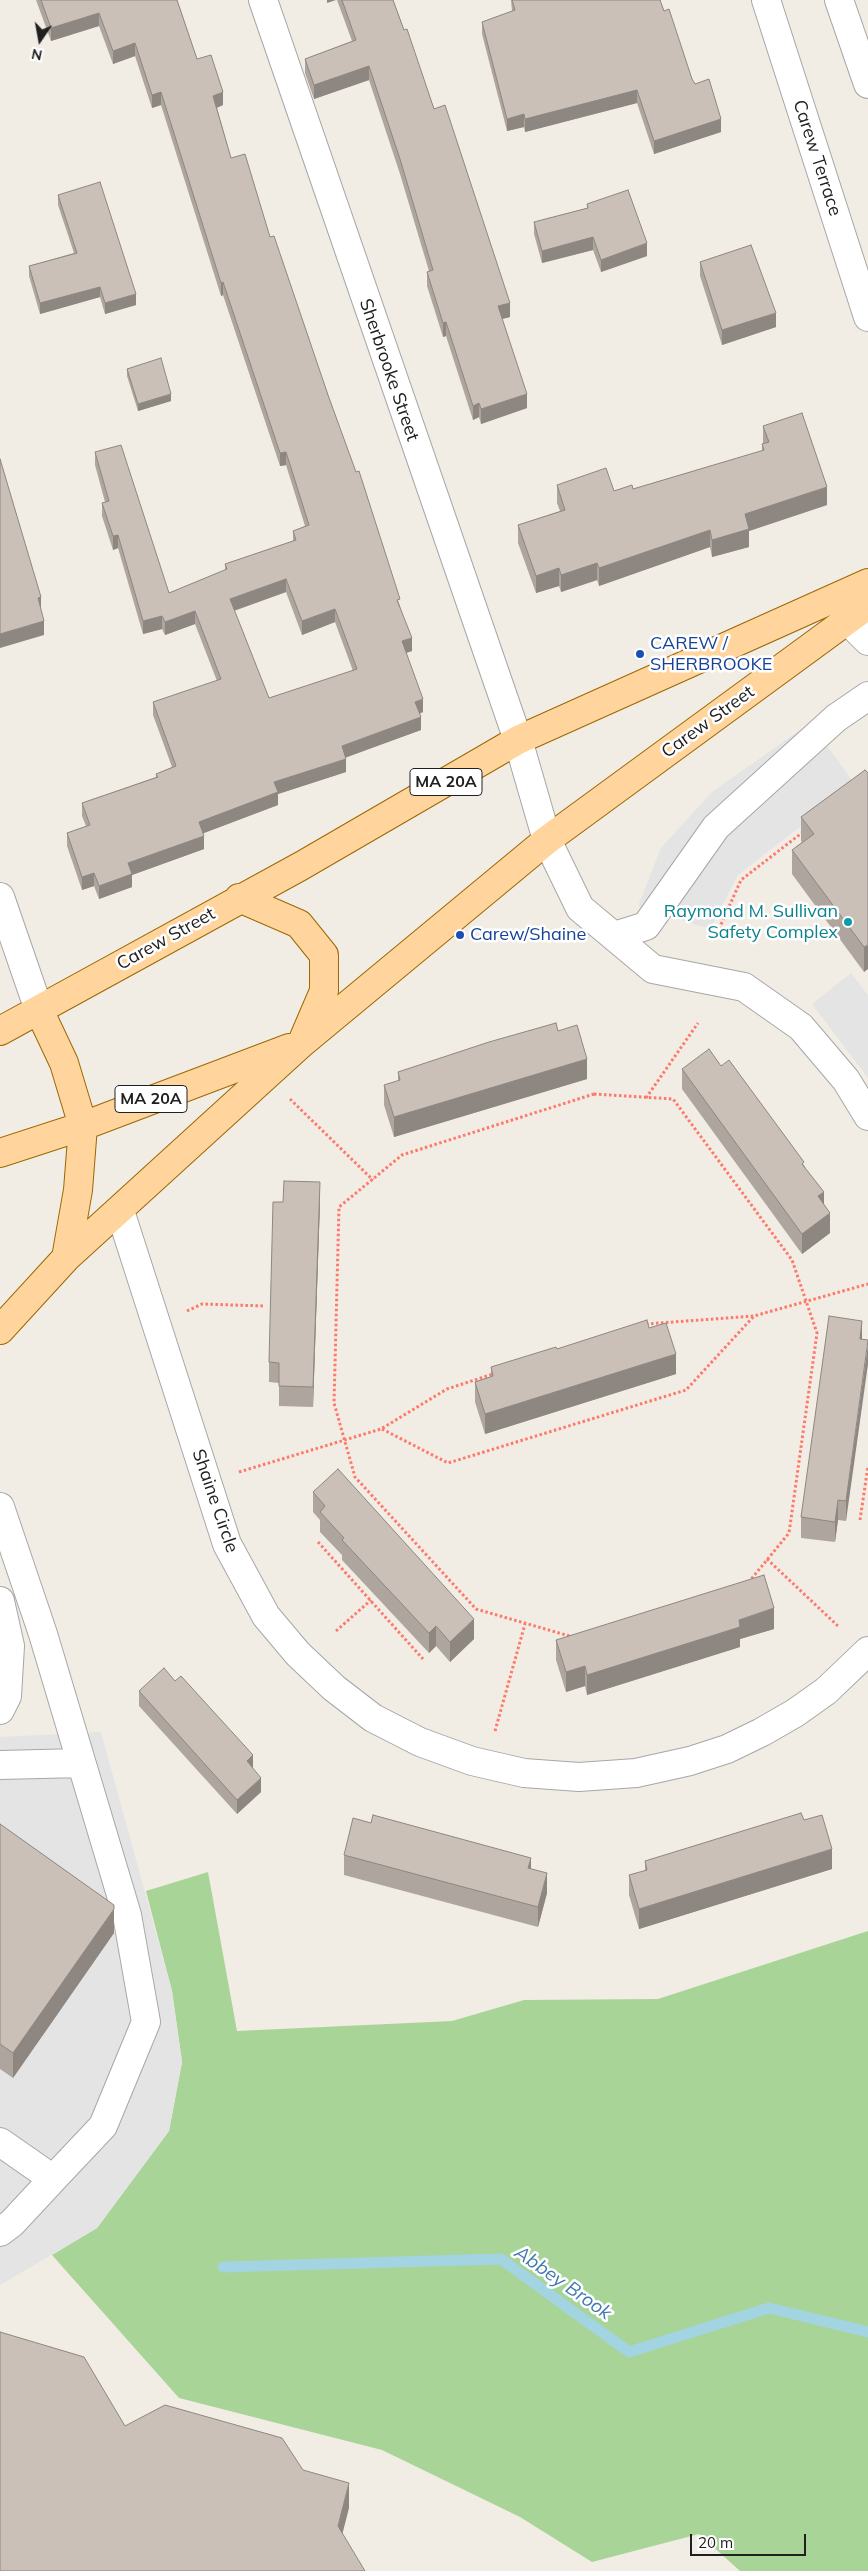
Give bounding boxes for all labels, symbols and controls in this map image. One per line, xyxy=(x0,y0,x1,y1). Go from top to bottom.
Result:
north arrow xyxy=(15,15,65,65)
text: N xyxy=(30,45,44,65)
street label: Carew Terrace xyxy=(788,97,846,219)
street label: Sherbrooke Street xyxy=(355,296,423,444)
place label: CAREW / SHERBROOKE xyxy=(650,633,772,676)
marker: CAREW / SHERBROOKE xyxy=(634,648,646,660)
street label: Carew Street xyxy=(658,681,758,763)
road number: MA 20A xyxy=(410,769,482,796)
place label: Raymond M. Sullivan Safety Complex xyxy=(664,901,838,944)
street label: Carew Street xyxy=(113,903,219,975)
marker: Raymond M. Sullivan Safety Complex xyxy=(842,916,854,928)
place label: Carew/Shaine xyxy=(470,924,586,946)
marker: Carew/Shaine xyxy=(454,929,466,941)
road number: MA 20A xyxy=(115,1086,187,1112)
street label: Shaine Circle xyxy=(187,1446,243,1556)
water label: Abbey Brook xyxy=(510,2241,616,2325)
scale bar xyxy=(693,2524,809,2556)
text: 20 m xyxy=(698,2533,733,2552)

